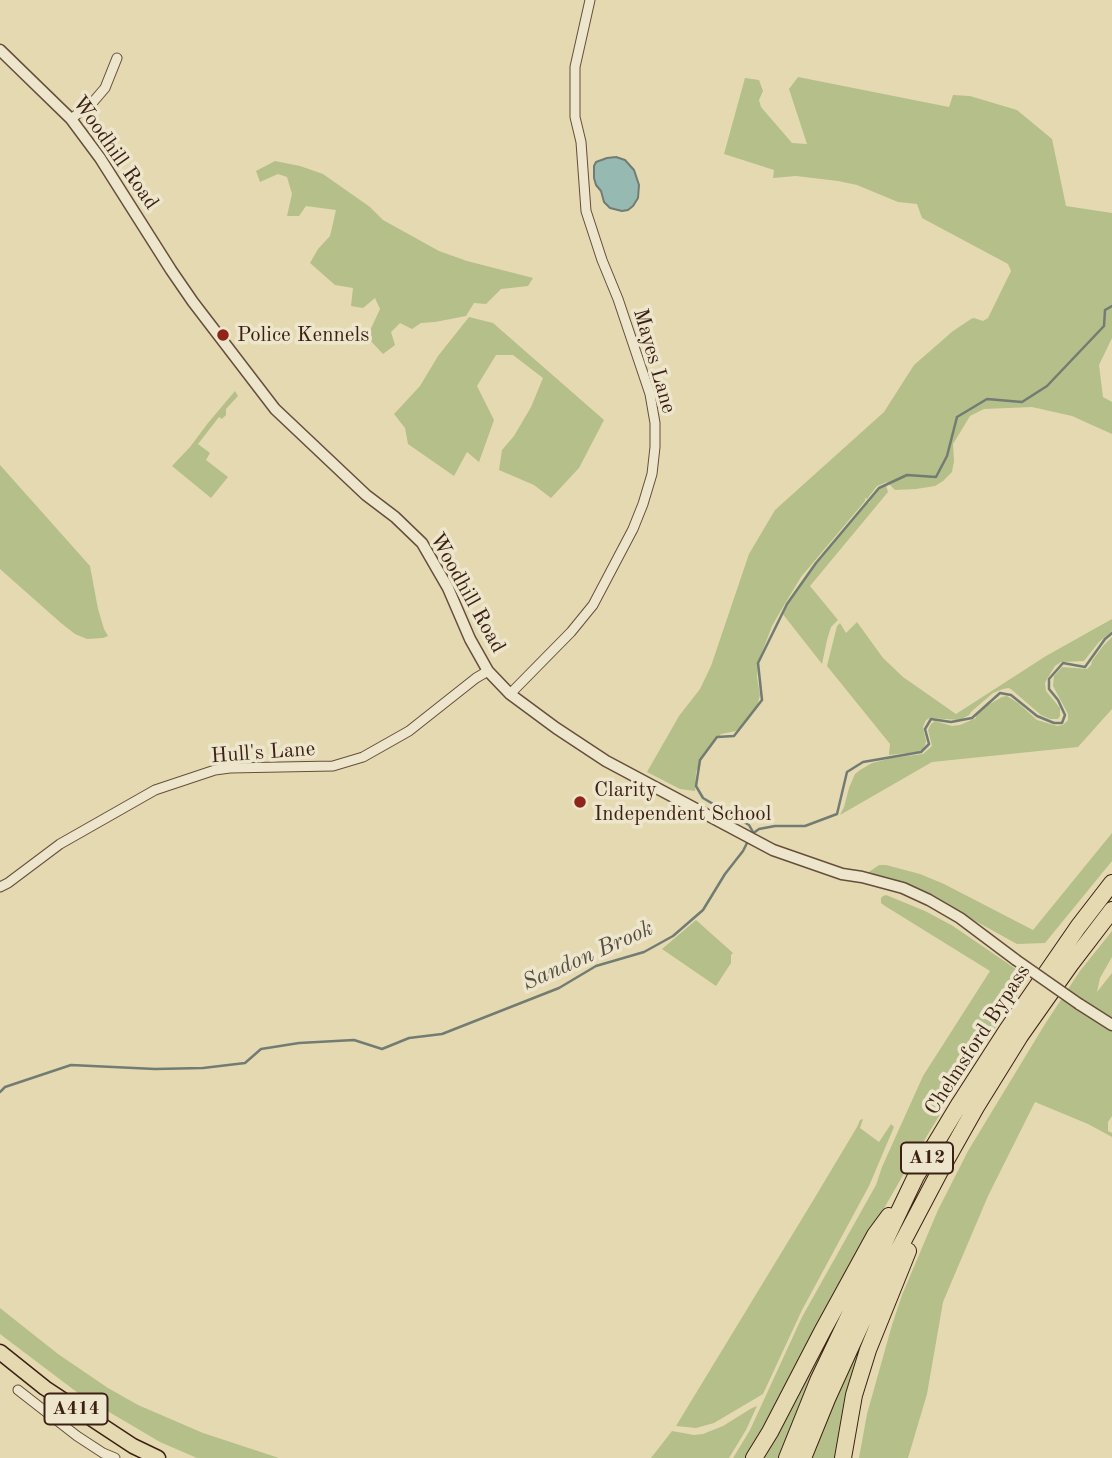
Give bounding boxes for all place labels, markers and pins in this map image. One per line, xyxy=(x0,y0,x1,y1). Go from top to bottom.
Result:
place label: Police Kennels xyxy=(237,322,369,348)
marker: Police Kennels xyxy=(215,327,231,343)
place label: Clarity Independent School xyxy=(594,777,771,827)
marker: Clarity Independent School xyxy=(572,794,588,810)

